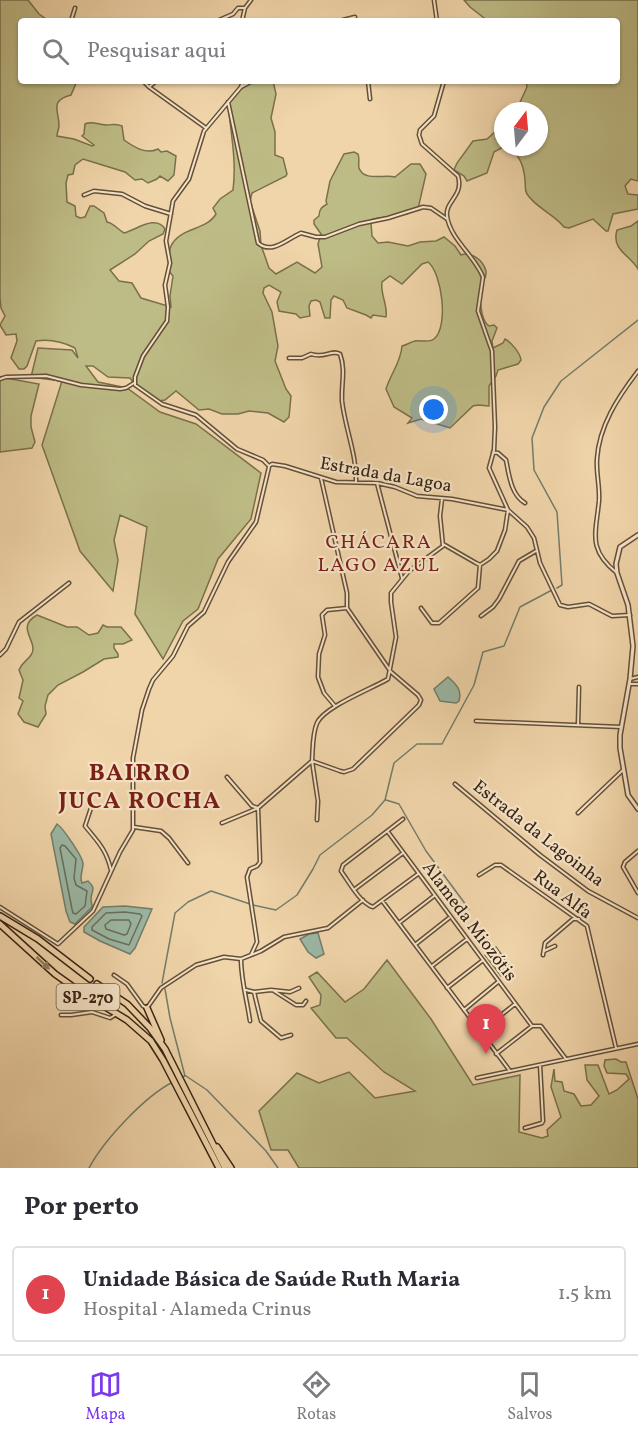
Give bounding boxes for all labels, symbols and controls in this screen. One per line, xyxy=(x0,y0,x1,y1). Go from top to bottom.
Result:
search box xyxy=(18,18,620,84)
icon: search xyxy=(39,35,72,68)
text: Pesquisar aqui xyxy=(87,36,226,67)
north arrow xyxy=(494,102,548,156)
your location xyxy=(419,395,448,424)
street label: Estrada da Lagoa xyxy=(318,452,454,499)
district label: CHÁCARA LAGO AZUL xyxy=(317,529,441,580)
district label: BAIRRO JUCA ROCHA xyxy=(57,757,222,819)
street label: Estrada da Lagoinha xyxy=(467,775,609,893)
street label: Alameda Miozótis xyxy=(415,857,522,987)
street label: Rua Alfa xyxy=(527,865,597,926)
one-way arrow xyxy=(36,956,51,970)
road number: SP-270 xyxy=(56,984,119,1010)
pin: 1 xyxy=(466,1004,506,1054)
text: Por perto xyxy=(24,1189,139,1225)
text: Unidade Básica de Saúde Ruth Maria xyxy=(83,1265,460,1296)
text: 1 xyxy=(41,1280,50,1308)
text: 1.5 km xyxy=(558,1280,612,1308)
text: Hospital · Alameda Crinus xyxy=(83,1296,311,1324)
tab: Mapa xyxy=(86,1368,126,1426)
tab: Rotas xyxy=(297,1368,336,1426)
tab: Salvos xyxy=(507,1368,552,1426)

